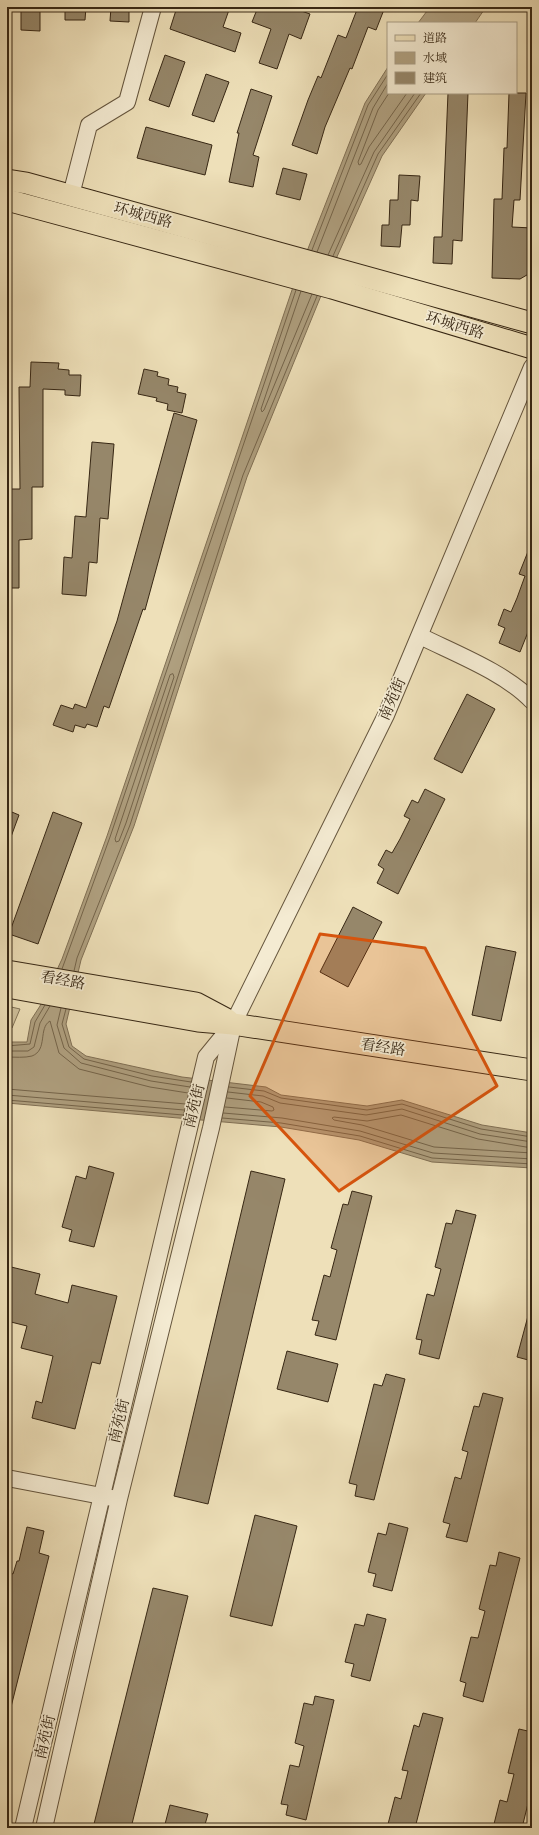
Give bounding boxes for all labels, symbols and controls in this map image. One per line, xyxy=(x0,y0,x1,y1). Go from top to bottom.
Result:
legend xyxy=(387,22,517,94)
text: 道路 xyxy=(423,31,447,45)
text: 水域 xyxy=(423,51,447,65)
text: 建筑 xyxy=(423,71,447,85)
street label: 环城西路 xyxy=(112,199,174,231)
street label: 环城西路 xyxy=(424,308,486,342)
street label: 南苑街 xyxy=(375,675,409,723)
street label: 看经路 xyxy=(39,967,87,993)
street label: 看经路 xyxy=(359,1035,407,1059)
street label: 南苑街 xyxy=(180,1082,208,1130)
street label: 南苑街 xyxy=(105,1397,133,1445)
street label: 南苑街 xyxy=(31,1713,59,1761)

